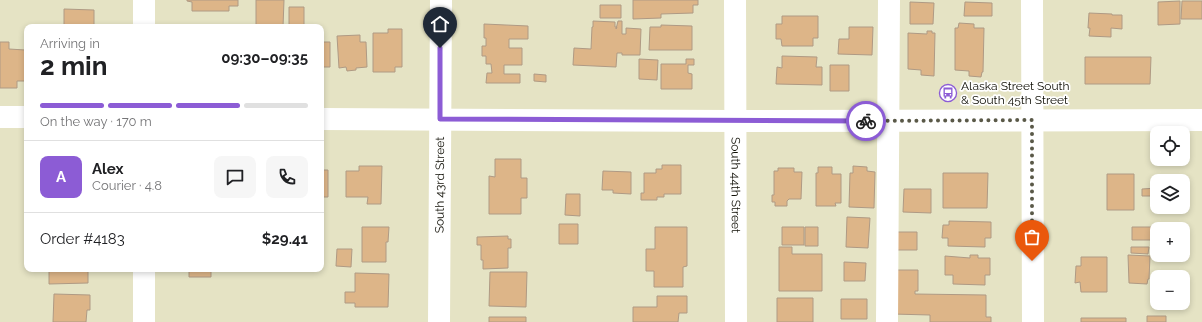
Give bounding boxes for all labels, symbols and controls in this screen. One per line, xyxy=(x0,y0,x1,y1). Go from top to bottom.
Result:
pin xyxy=(423,7.0,457,48)
icon: home xyxy=(429,13,451,35)
text: Arriving in xyxy=(40,36,100,51)
text: 09:30–09:35 xyxy=(221,49,308,67)
text: 2 min xyxy=(40,51,107,81)
place label: Alaska Street South & South 45th Street xyxy=(961,79,1070,107)
bus stop icon: Alaska Street South & South 45th Street xyxy=(938,83,958,103)
courier xyxy=(846,101,886,141)
icon: bike xyxy=(855,110,877,132)
text: On the way · 170 m xyxy=(40,114,152,129)
map controls xyxy=(1150,126,1190,310)
button: locate xyxy=(1150,126,1190,166)
street label: South 43rd Street xyxy=(433,137,447,233)
street label: South 44th Street xyxy=(728,137,743,233)
button: chat xyxy=(214,156,256,198)
button: phone xyxy=(266,156,308,198)
text: Alex xyxy=(92,160,123,178)
text: A xyxy=(56,168,66,186)
button: layers xyxy=(1150,174,1190,214)
text: Courier · 4.8 xyxy=(92,178,162,193)
pin xyxy=(1015,220,1049,261)
button: + xyxy=(1150,222,1190,262)
icon: bag xyxy=(1021,226,1043,248)
text: Order #4183 xyxy=(40,230,125,248)
text: $29.41 xyxy=(262,230,308,248)
button: − xyxy=(1150,270,1190,310)

